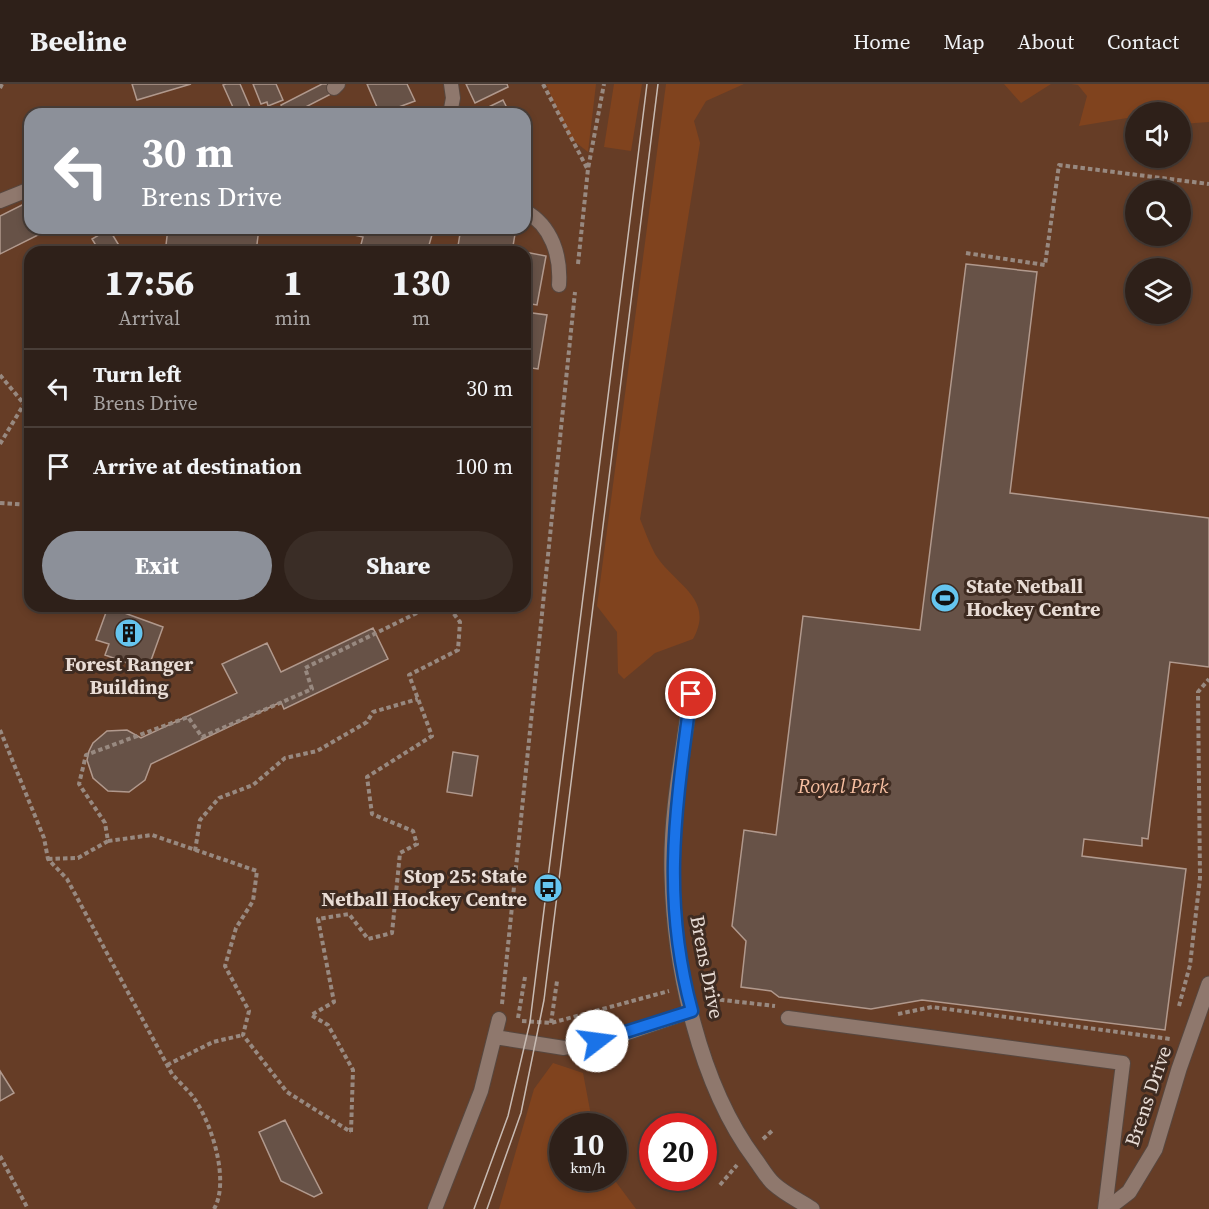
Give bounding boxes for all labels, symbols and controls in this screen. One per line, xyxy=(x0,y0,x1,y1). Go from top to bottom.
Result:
text: Beeline xyxy=(30,22,127,60)
text: Home xyxy=(853,27,911,56)
text: Map xyxy=(944,27,985,56)
text: About xyxy=(1018,27,1074,56)
text: Contact xyxy=(1107,27,1179,56)
map controls xyxy=(1125,102,1191,324)
button: sound xyxy=(1125,102,1191,168)
text: 30 m xyxy=(141,123,234,181)
icon: left xyxy=(42,132,120,210)
text: Brens Drive xyxy=(141,178,282,215)
button: search xyxy=(1125,180,1191,246)
text: 17:56 xyxy=(104,258,194,307)
text: 1 xyxy=(283,258,303,307)
text: 130 xyxy=(391,258,451,307)
button: layers xyxy=(1125,258,1191,324)
text: Arrival xyxy=(118,304,180,332)
text: min xyxy=(275,304,311,332)
text: m xyxy=(412,304,430,332)
text: Turn left xyxy=(93,359,181,389)
icon: left xyxy=(42,372,75,405)
text: 30 m xyxy=(466,373,513,403)
text: Brens Drive xyxy=(93,389,198,417)
icon: arrive xyxy=(42,450,75,483)
text: Arrive at destination xyxy=(93,451,302,481)
text: 100 m xyxy=(455,451,513,481)
button: Exit xyxy=(42,531,272,600)
button: Share xyxy=(284,531,513,600)
place label: State Netball Hockey Centre xyxy=(966,572,1100,623)
sports icon: State Netball Hockey Centre xyxy=(929,582,961,614)
building icon: Forest Ranger Building xyxy=(113,617,145,649)
place label: Forest Ranger Building xyxy=(65,650,194,701)
pin xyxy=(665,668,716,719)
icon: arrive xyxy=(674,677,707,710)
park label: Royal Park xyxy=(797,772,889,800)
place label: Stop 25: State Netball Hockey Centre xyxy=(321,862,527,913)
bus stop icon: Stop 25: State Netball Hockey Centre xyxy=(532,872,564,904)
street label: Brens Drive xyxy=(683,913,731,1021)
position arrow xyxy=(565,1009,629,1073)
street label: Brens Drive xyxy=(1118,1042,1178,1150)
speed limit sign: 20 xyxy=(639,1113,717,1191)
text: 10 xyxy=(572,1124,604,1165)
text: km/h xyxy=(570,1157,606,1178)

